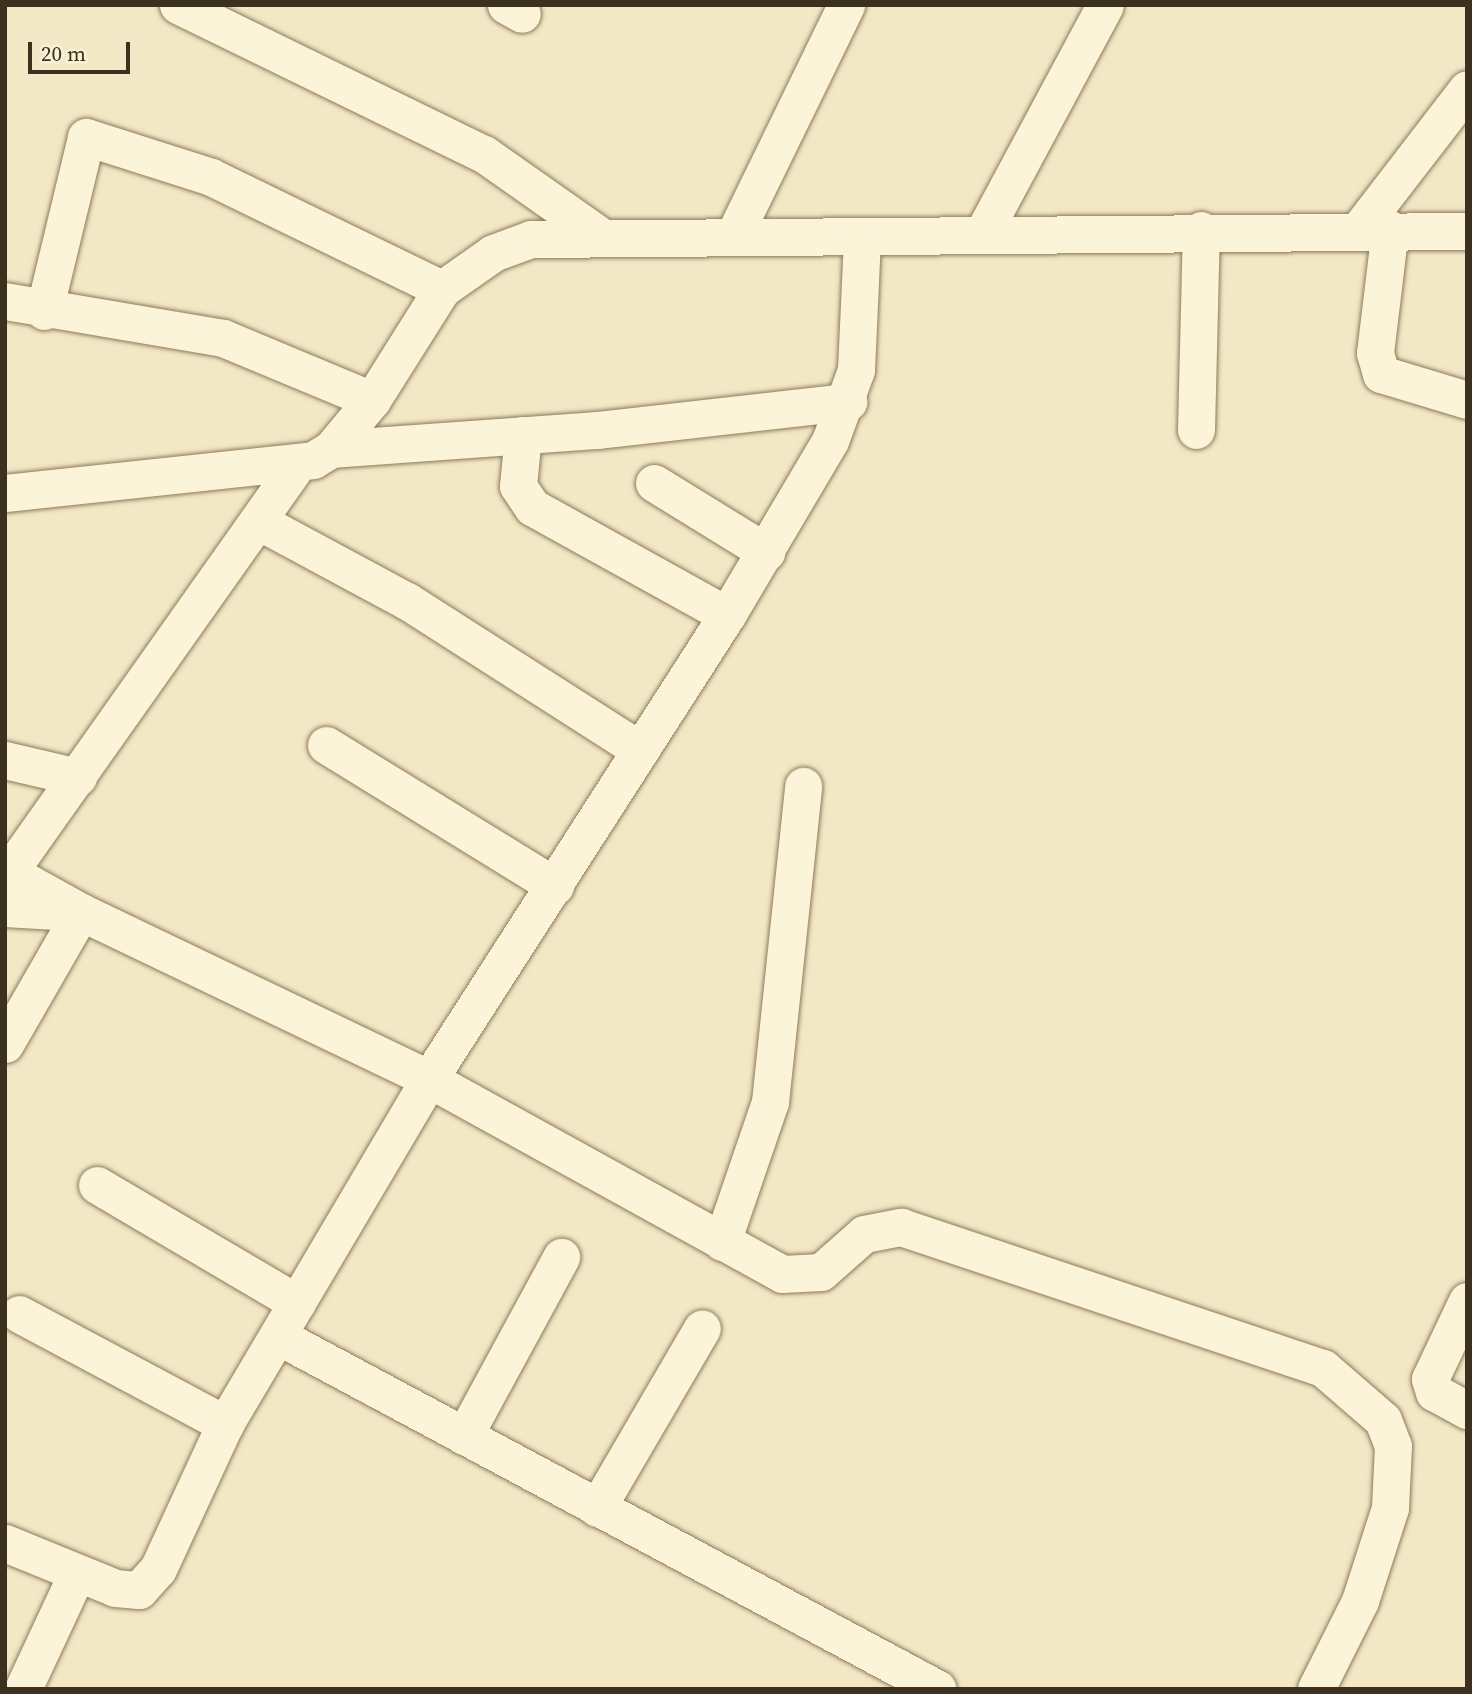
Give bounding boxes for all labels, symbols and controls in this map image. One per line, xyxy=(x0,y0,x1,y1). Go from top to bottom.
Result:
scale bar xyxy=(32,28,133,72)
text: 20 m xyxy=(41,39,86,68)

